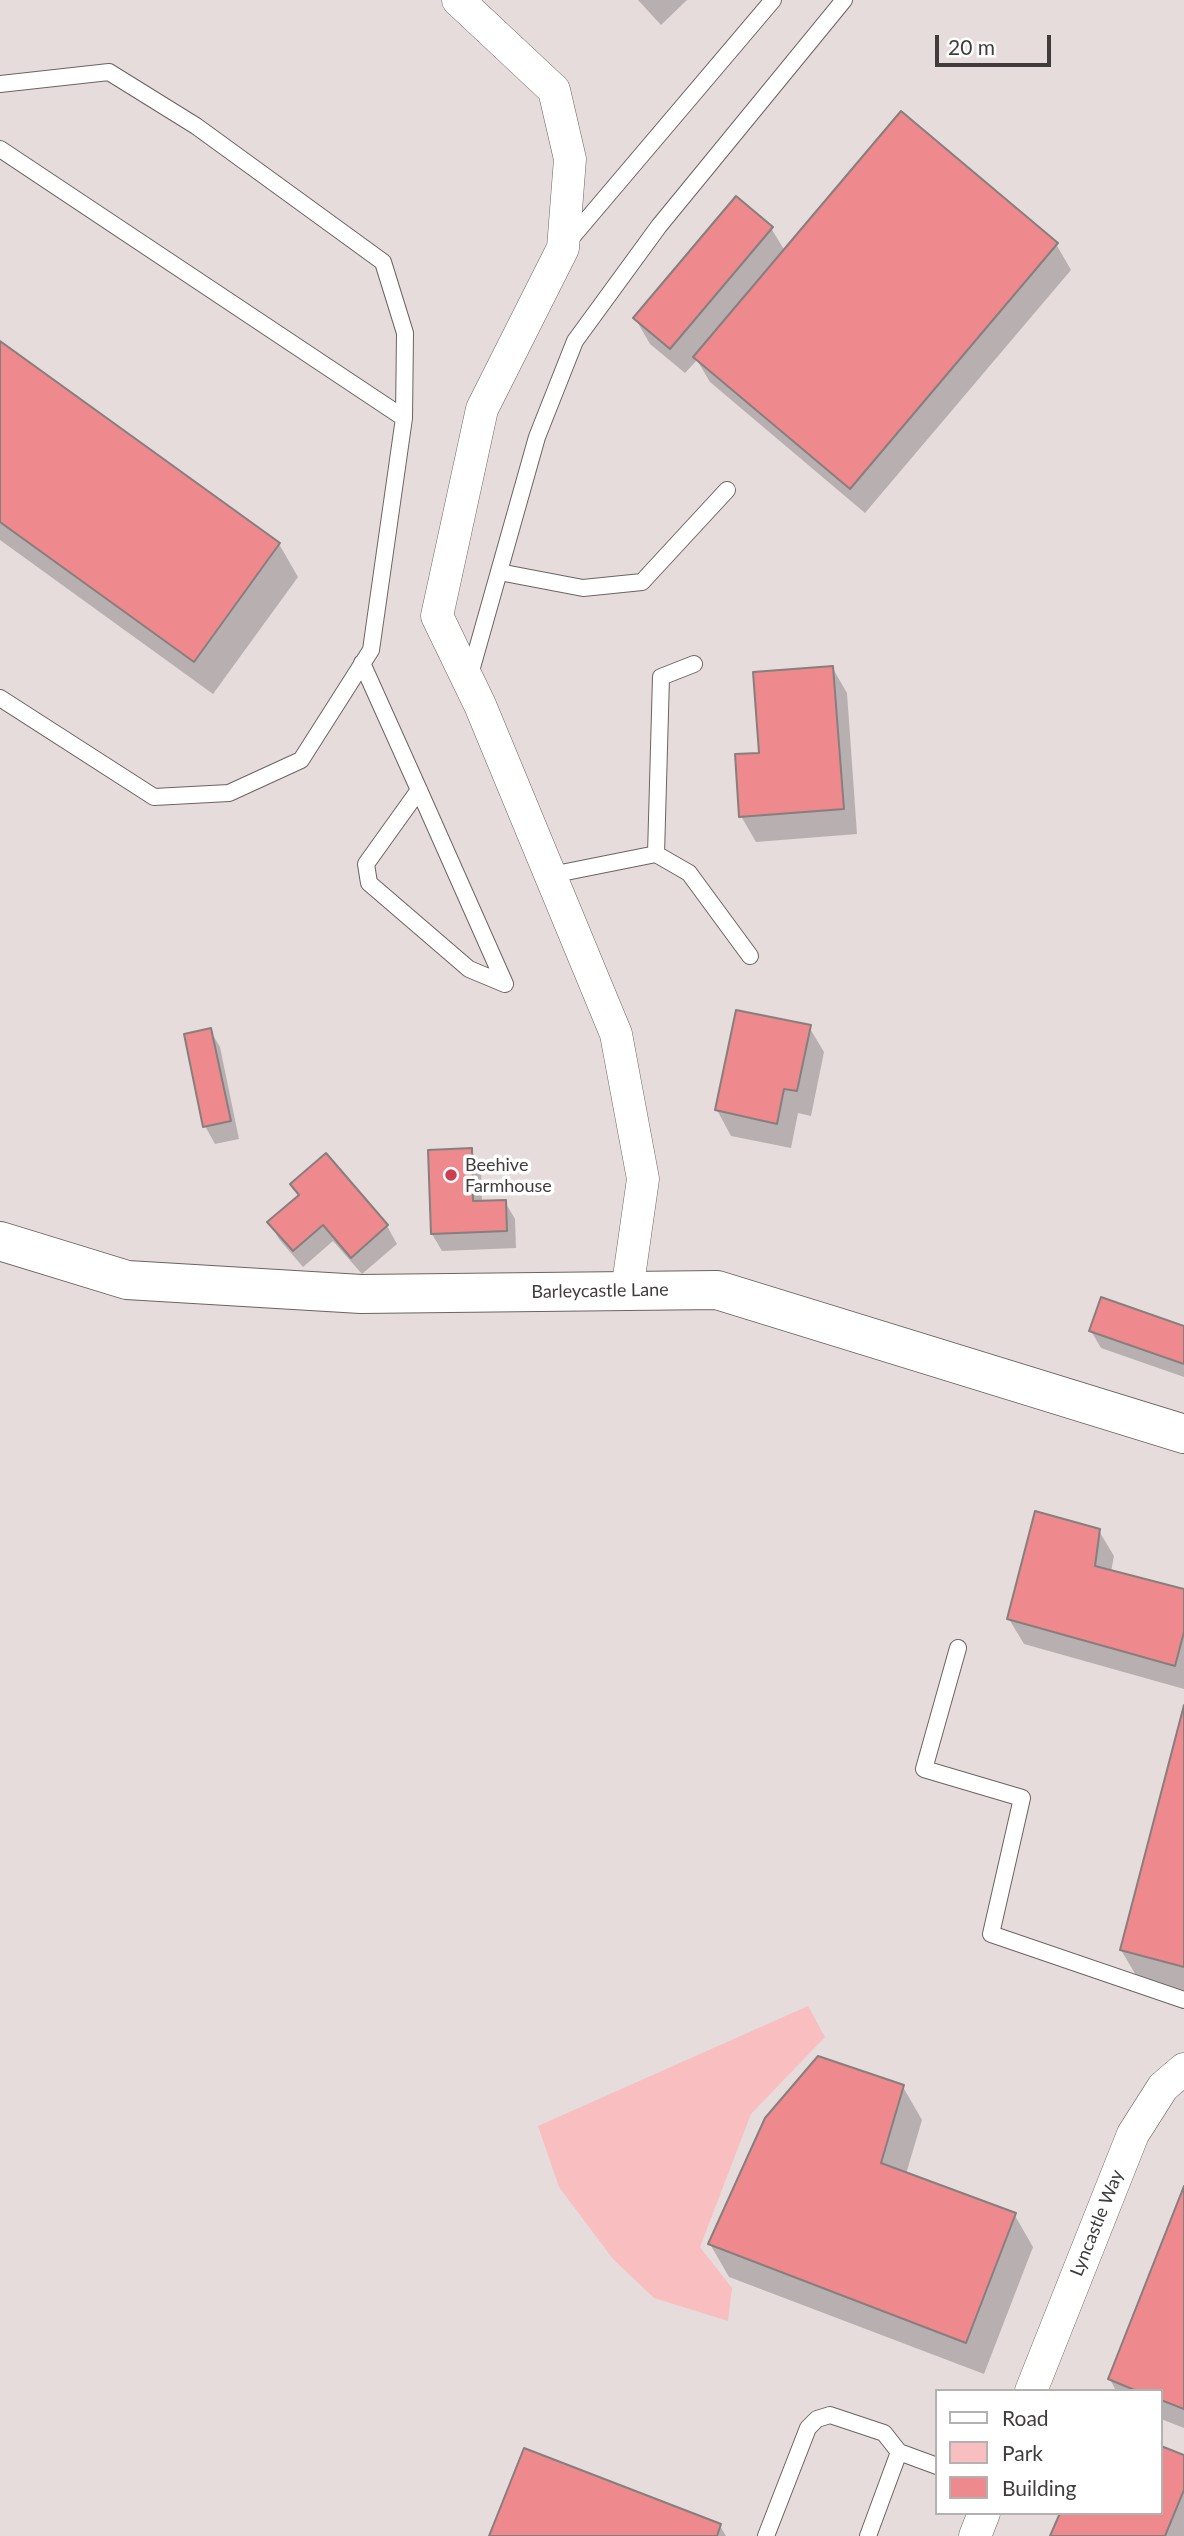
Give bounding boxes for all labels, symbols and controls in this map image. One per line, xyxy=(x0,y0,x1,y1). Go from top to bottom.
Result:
scale bar xyxy=(939,21,1054,65)
text: 20 m xyxy=(948,34,995,59)
place label: Beehive Farmhouse xyxy=(465,1154,552,1196)
marker: Beehive Farmhouse xyxy=(443,1167,459,1183)
street label: Barleycastle Lane xyxy=(531,1279,669,1303)
street label: Lyncastle Way xyxy=(1066,2167,1128,2279)
legend xyxy=(936,2389,1163,2515)
text: Road xyxy=(1002,2405,1049,2430)
text: Park xyxy=(1002,2440,1043,2465)
text: Building xyxy=(1002,2475,1077,2500)

